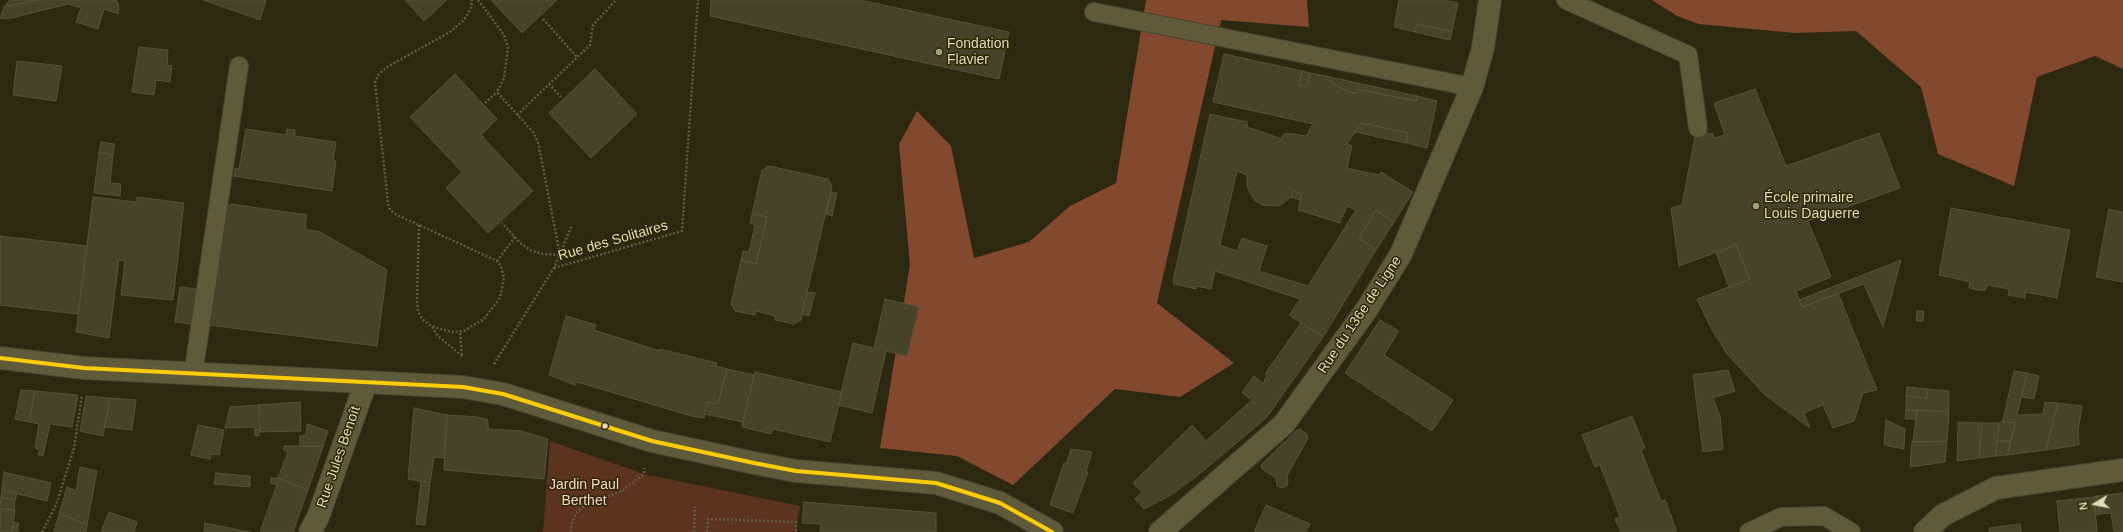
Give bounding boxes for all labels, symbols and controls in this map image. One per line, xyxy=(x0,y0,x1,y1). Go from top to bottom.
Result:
place label: Fondation Flavier xyxy=(947,36,1009,68)
marker: Fondation Flavier xyxy=(934,47,944,57)
place label: École primaire Louis Daguerre xyxy=(1764,190,1860,222)
marker: École primaire Louis Daguerre xyxy=(1751,201,1761,211)
street label: Rue des Solitaires xyxy=(556,217,670,265)
street label: Rue du 136e de Ligne xyxy=(1315,253,1405,377)
street label: Rue Jules Benoît xyxy=(314,404,364,510)
unlabelled marker xyxy=(600,421,610,431)
park label: Jardin Paul Berthet xyxy=(549,477,619,510)
north arrow xyxy=(2075,484,2115,524)
text: N xyxy=(2077,501,2090,511)

